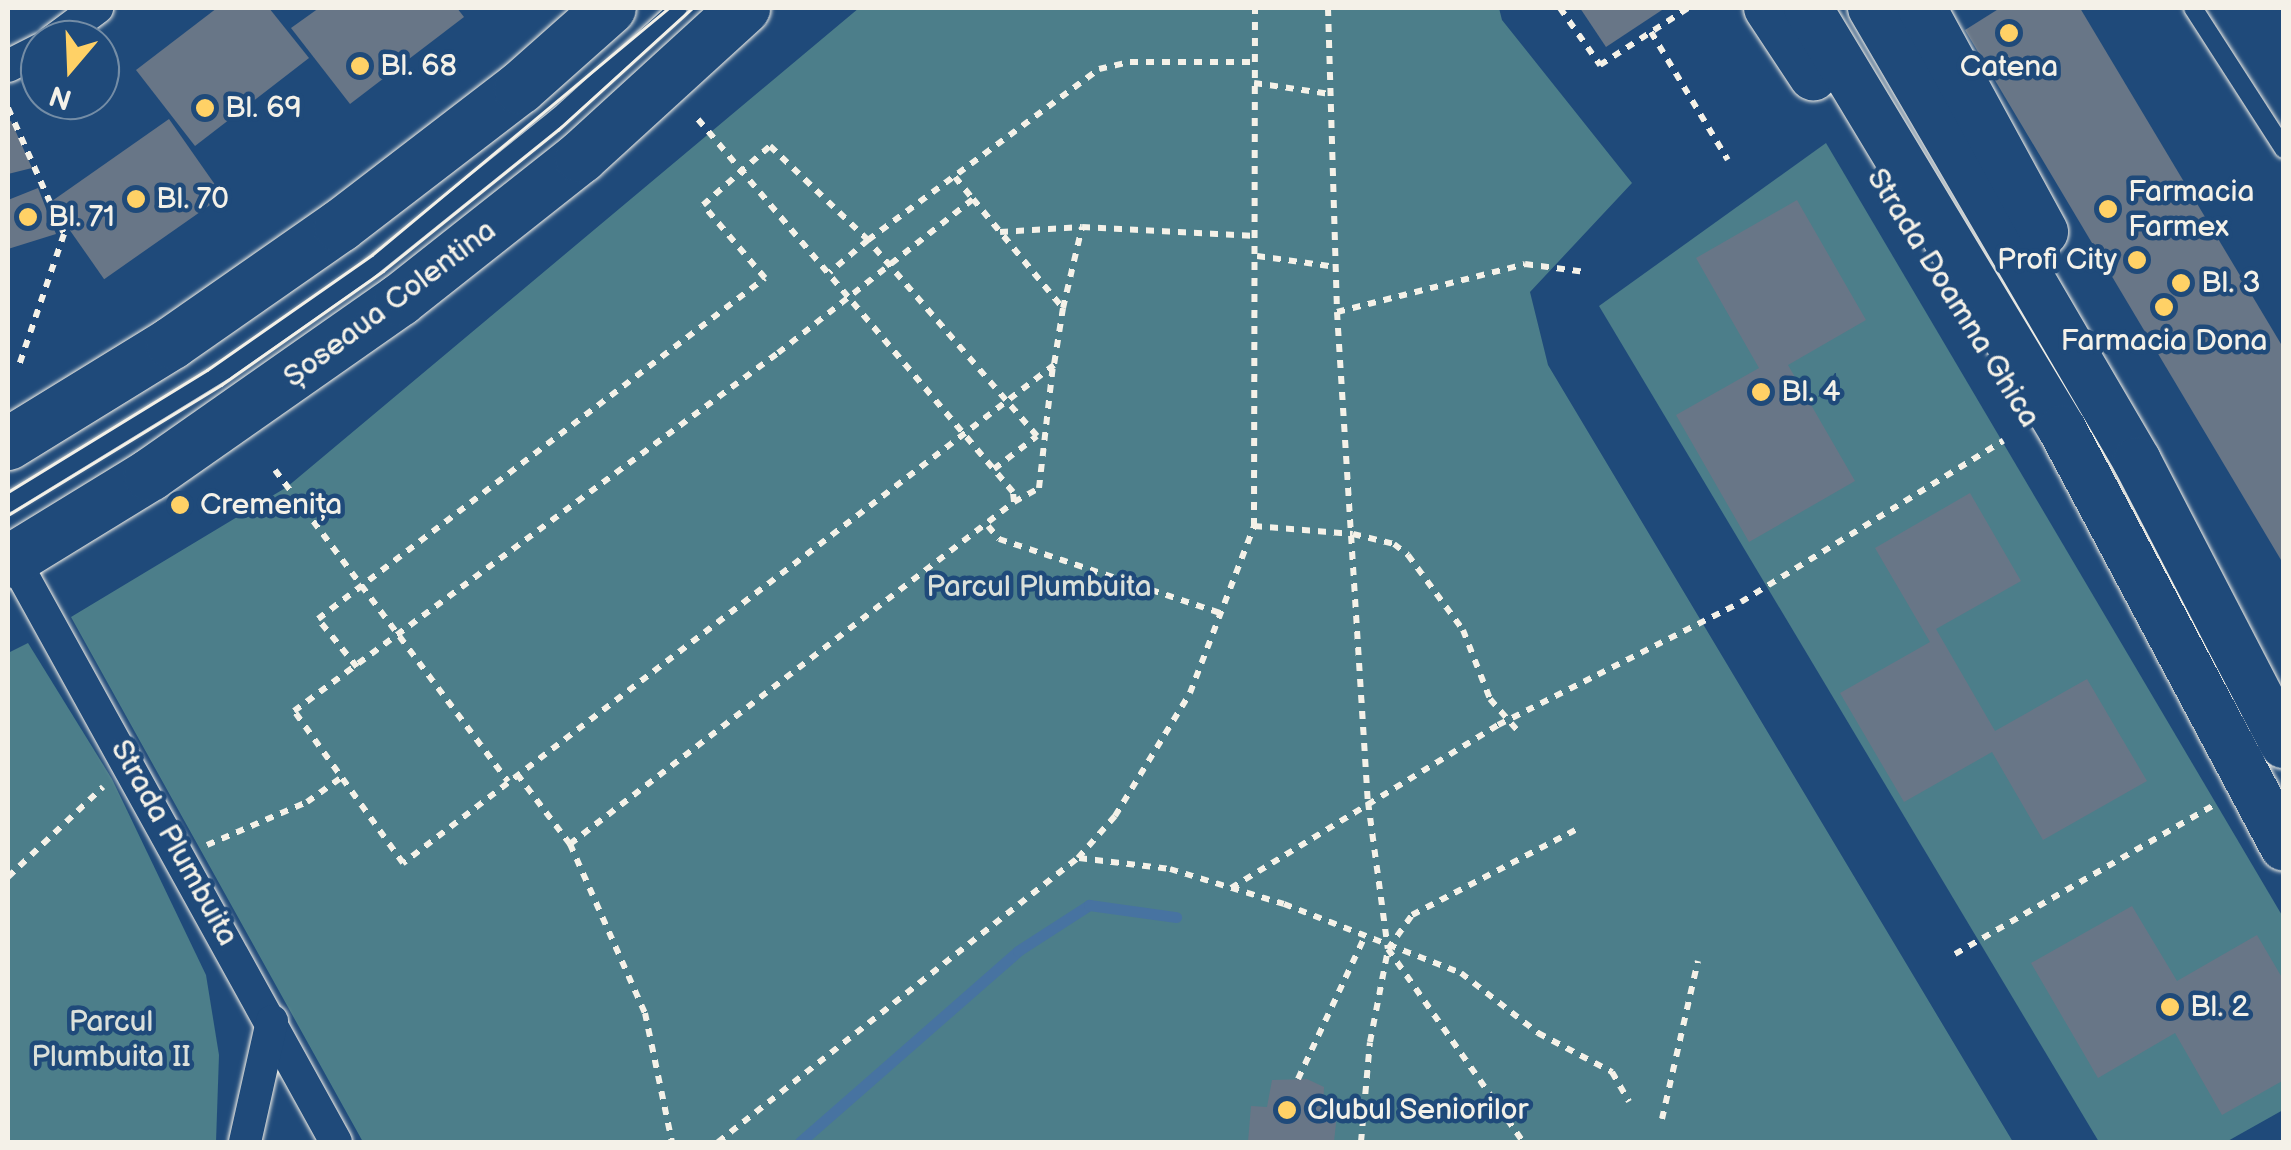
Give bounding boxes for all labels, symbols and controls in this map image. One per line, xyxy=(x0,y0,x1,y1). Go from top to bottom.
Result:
north arrow xyxy=(20,20,120,120)
marker: Catena xyxy=(1998,22,2020,44)
place label: Bl. 68 xyxy=(380,48,457,84)
place label: Catena xyxy=(1960,49,2058,85)
marker: Bl. 68 xyxy=(349,55,371,77)
text: N xyxy=(45,78,76,116)
place label: Bl. 69 xyxy=(225,90,302,126)
marker: Bl. 69 xyxy=(194,97,216,119)
street label: Strada Doamna Ghica xyxy=(1859,162,2047,434)
place label: Farmacia Farmex xyxy=(2128,174,2255,244)
place label: Bl. 70 xyxy=(156,181,230,217)
marker: Bl. 70 xyxy=(125,188,147,210)
marker: Farmacia Farmex xyxy=(2097,198,2119,220)
place label: Bl. 71 xyxy=(48,199,116,235)
marker: Bl. 71 xyxy=(17,206,39,228)
street label: Șoseaua Colentina xyxy=(277,213,503,395)
place label: Profi City xyxy=(1997,242,2117,278)
marker: Profi City xyxy=(2126,249,2148,271)
place label: Bl. 3 xyxy=(2201,265,2261,301)
marker: Bl. 3 xyxy=(2170,272,2192,294)
marker: Farmacia Dona xyxy=(2153,296,2175,318)
place label: Farmacia Dona xyxy=(2060,323,2268,359)
place label: Bl. 4 xyxy=(1781,374,1840,410)
marker: Bl. 4 xyxy=(1750,381,1772,403)
place label: Cremenița xyxy=(200,487,342,523)
marker: Cremenița xyxy=(169,494,191,516)
park label: Parcul Plumbuita xyxy=(926,569,1152,605)
street label: Strada Plumbuita xyxy=(103,734,245,952)
place label: Bl. 2 xyxy=(2190,989,2249,1025)
marker: Bl. 2 xyxy=(2159,996,2181,1018)
park label: Parcul Plumbuita II xyxy=(31,1004,191,1074)
place label: Clubul Seniorilor xyxy=(1307,1092,1529,1128)
marker: Clubul Seniorilor xyxy=(1276,1099,1298,1121)

